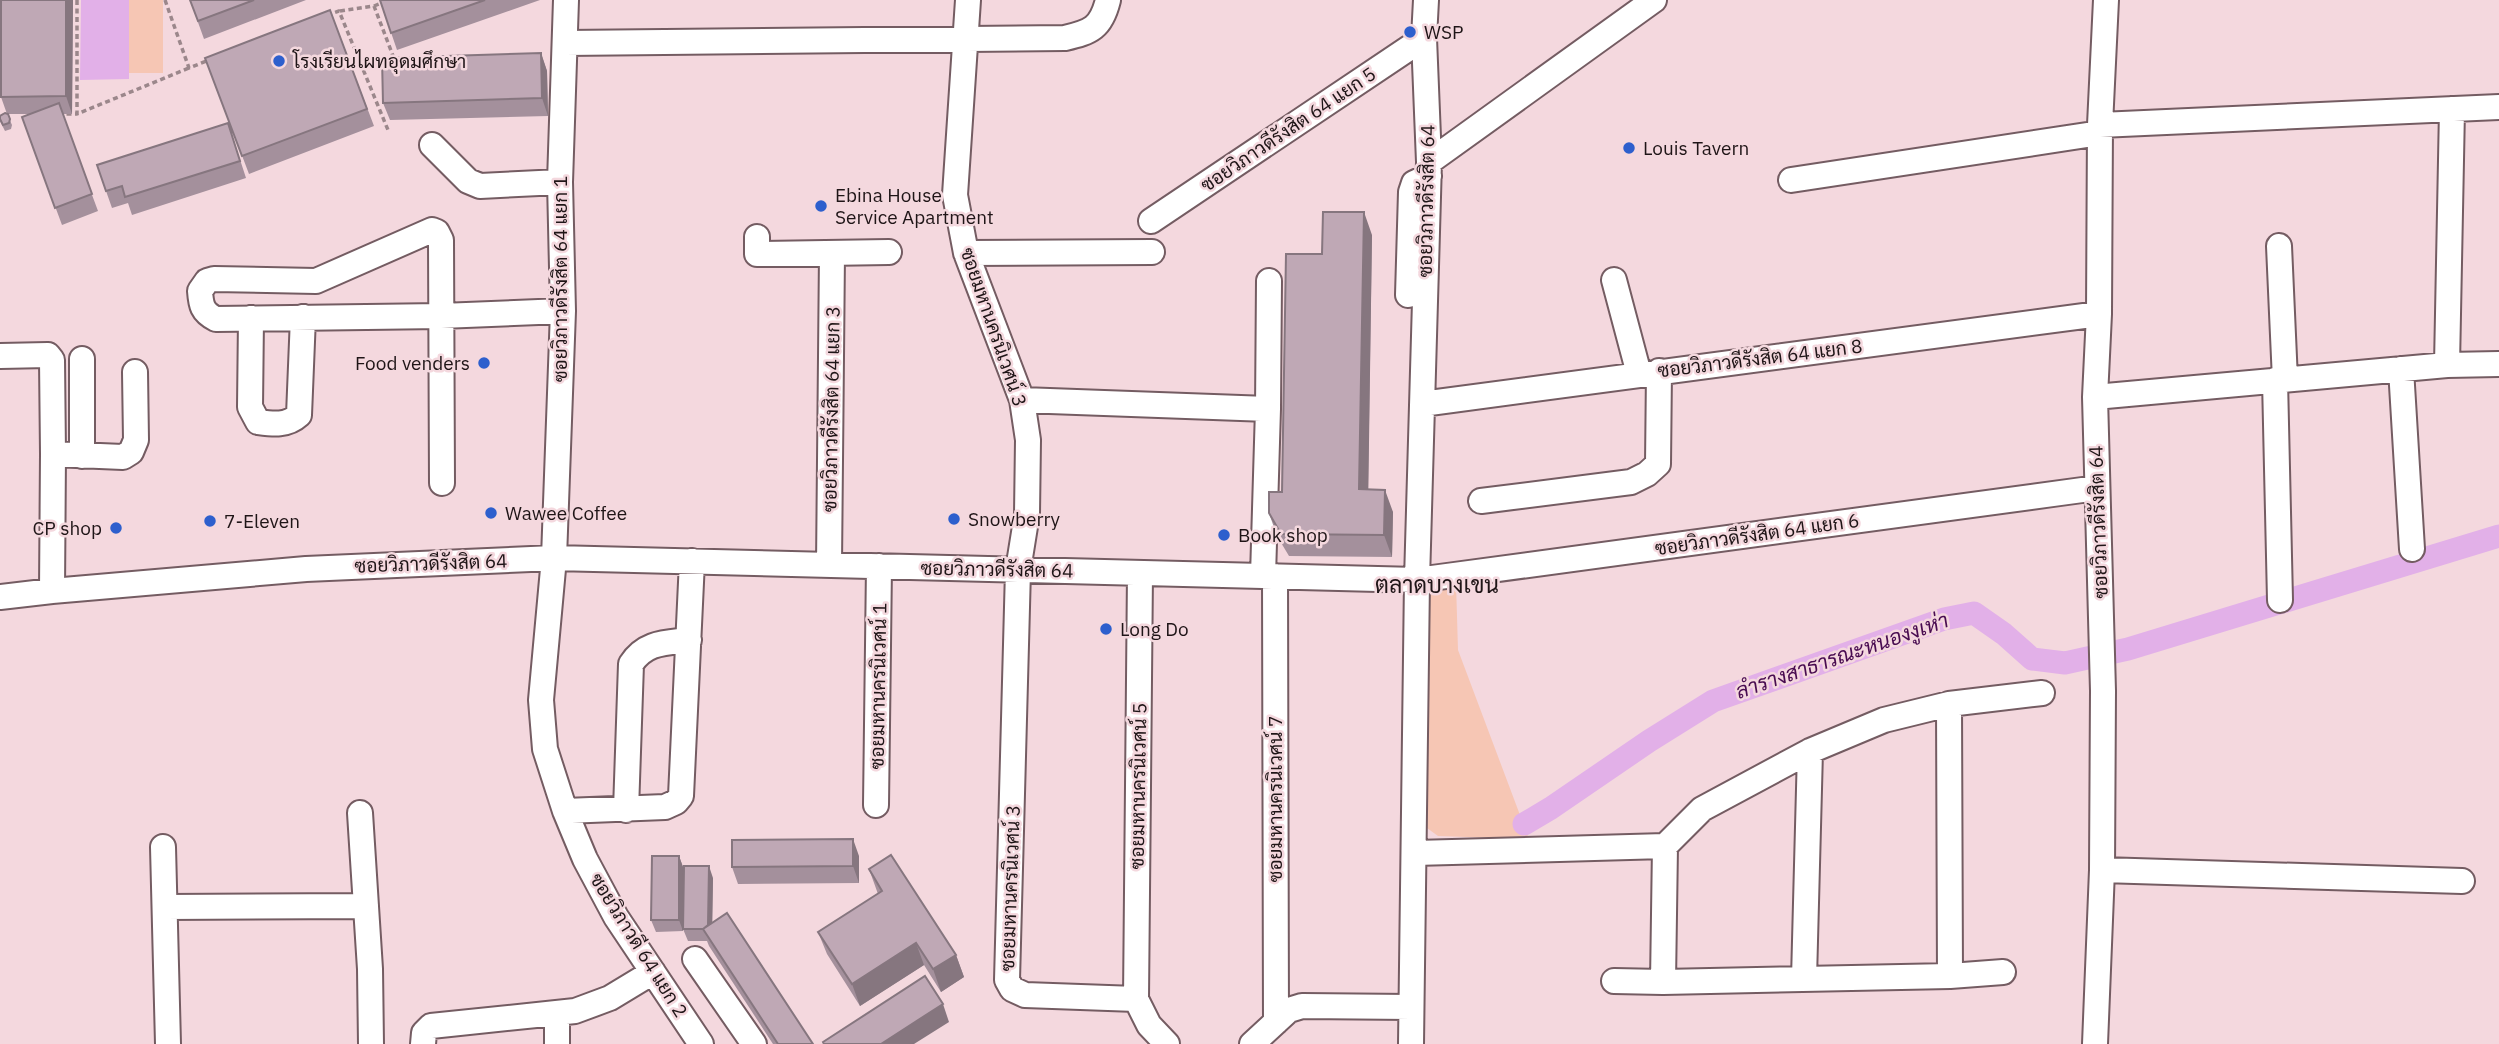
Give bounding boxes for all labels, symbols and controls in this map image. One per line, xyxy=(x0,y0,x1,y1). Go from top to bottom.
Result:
place label: WSP xyxy=(1424,20,1463,44)
marker: WSP xyxy=(1402,24,1418,40)
place label: โรงเรียนไผทอุดมศึกษา xyxy=(292,49,466,74)
marker: โรงเรียนไผทอุดมศึกษา xyxy=(271,53,287,69)
street label: ซอยวิภาวดีรังสิต 64 แยก 5 xyxy=(1196,61,1380,197)
street label: ซอยวิภาวดีรังสิต 64 xyxy=(1413,124,1439,278)
place label: Louis Tavern xyxy=(1643,136,1749,160)
marker: Louis Tavern xyxy=(1621,140,1637,156)
street label: ซอยวิภาวดีรังสิต 64 แยก 1 xyxy=(548,176,572,382)
place label: Ebina House Service Apartment xyxy=(835,183,994,229)
marker: Ebina House Service Apartment xyxy=(813,198,829,214)
street label: ซอยมหานครนิเวศน์ 3 xyxy=(956,244,1032,410)
street label: ซอยวิภาวดีรังสิต 64 แยก 3 xyxy=(817,306,845,512)
street label: ซอยวิภาวดีรังสิต 64 แยก 8 xyxy=(1656,334,1864,382)
place label: Food venders xyxy=(355,351,470,375)
marker: Food venders xyxy=(476,355,492,371)
street label: ซอยวิภาวดีรังสิต 64 xyxy=(2083,445,2113,599)
place label: Wawee Coffee xyxy=(505,501,627,525)
marker: Wawee Coffee xyxy=(483,505,499,521)
place label: Snowberry xyxy=(968,507,1061,531)
street label: ซอยวิภาวดีรังสิต 64 แยก 6 xyxy=(1653,508,1861,560)
place label: 7-Eleven xyxy=(224,509,300,533)
marker: Snowberry xyxy=(946,511,962,527)
marker: 7-Eleven xyxy=(202,513,218,529)
place label: CP shop xyxy=(32,516,102,540)
marker: CP shop xyxy=(108,520,124,536)
place label: Book shop xyxy=(1238,523,1328,547)
marker: Book shop xyxy=(1216,527,1232,543)
street label: ซอยวิภาวดีรังสิต 64 xyxy=(354,548,508,578)
street label: ซอยวิภาวดีรังสิต 64 xyxy=(920,556,1074,582)
district label: ตลาดบางเขน xyxy=(1375,569,1499,599)
street label: ซอยมหานครนิเวศน์ 1 xyxy=(865,603,891,769)
water label: ลำรางสาธารณะหนองงูเห่า xyxy=(1732,605,1952,707)
place label: Long Do xyxy=(1120,617,1189,641)
marker: Long Do xyxy=(1098,621,1114,637)
street label: ซอยมหานครนิเวศน์ 5 xyxy=(1125,703,1151,869)
street label: ซอยมหานครนิเวศน์ 7 xyxy=(1263,716,1287,882)
street label: ซอยมหานครนิเวศน์ 3 xyxy=(995,804,1025,972)
street label: ซอยวิภาวดี 64 แยก 2 xyxy=(585,868,693,1022)

